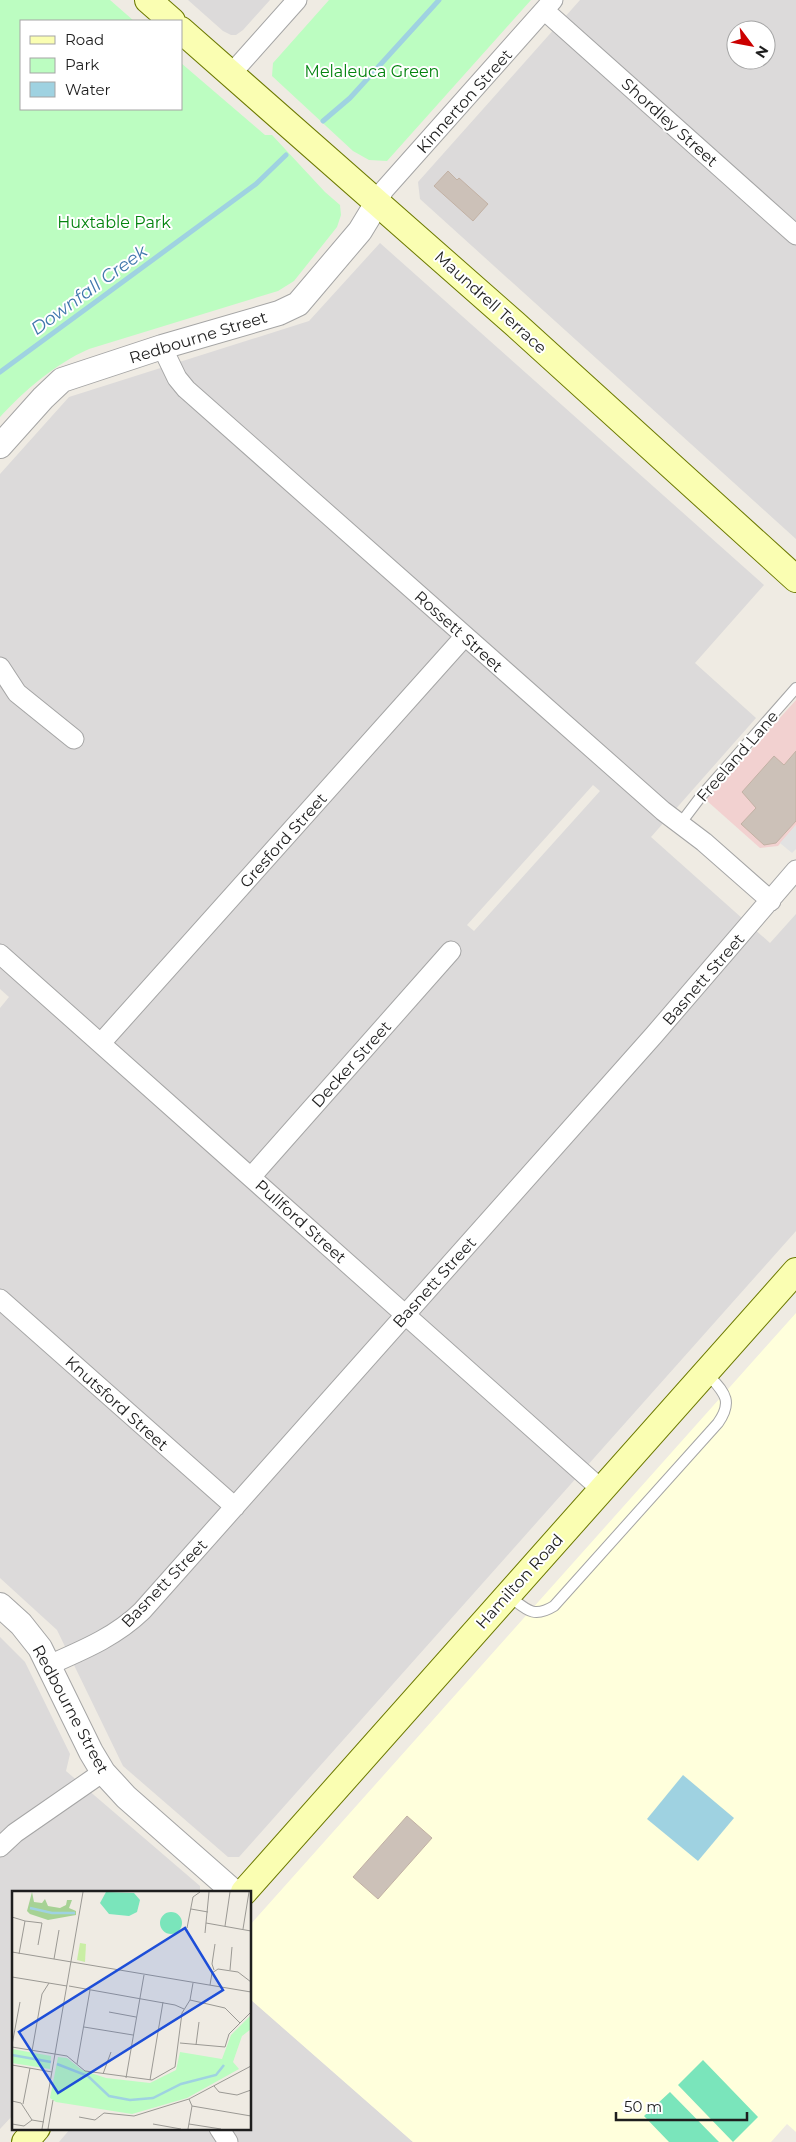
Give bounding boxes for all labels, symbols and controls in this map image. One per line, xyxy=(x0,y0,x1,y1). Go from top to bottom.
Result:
legend xyxy=(20,20,182,110)
north arrow xyxy=(726,20,776,70)
text: Road xyxy=(65,30,104,49)
text: N xyxy=(751,42,773,61)
street label: Kinnerton Street xyxy=(413,45,516,157)
text: Park xyxy=(65,55,99,74)
park label: Melaleuca Green xyxy=(305,62,439,81)
street label: Shordley Street xyxy=(618,74,722,171)
text: Water xyxy=(65,80,111,99)
park label: Huxtable Park xyxy=(57,213,171,232)
water label: Downfall Creek xyxy=(26,240,153,340)
street label: Maundrell Terrace xyxy=(431,247,550,358)
street label: Redbourne Street xyxy=(127,307,270,367)
street label: Rossett Street xyxy=(411,587,507,676)
street label: Freeland Lane xyxy=(693,707,782,806)
street label: Gresford Street xyxy=(236,789,331,892)
street label: Basnett Street xyxy=(658,929,749,1029)
street label: Decker Street xyxy=(308,1017,395,1111)
street label: Pullford Street xyxy=(251,1176,350,1268)
street label: Basnett Street xyxy=(389,1233,480,1331)
street label: Knutsford Street xyxy=(61,1352,172,1455)
street label: Hamilton Road xyxy=(472,1530,567,1633)
street label: Basnett Street xyxy=(118,1535,212,1631)
street label: Redbourne Street xyxy=(29,1642,113,1777)
inset map xyxy=(12,1891,251,2130)
scale bar xyxy=(616,2090,747,2122)
text: 50 m xyxy=(624,2097,662,2116)

